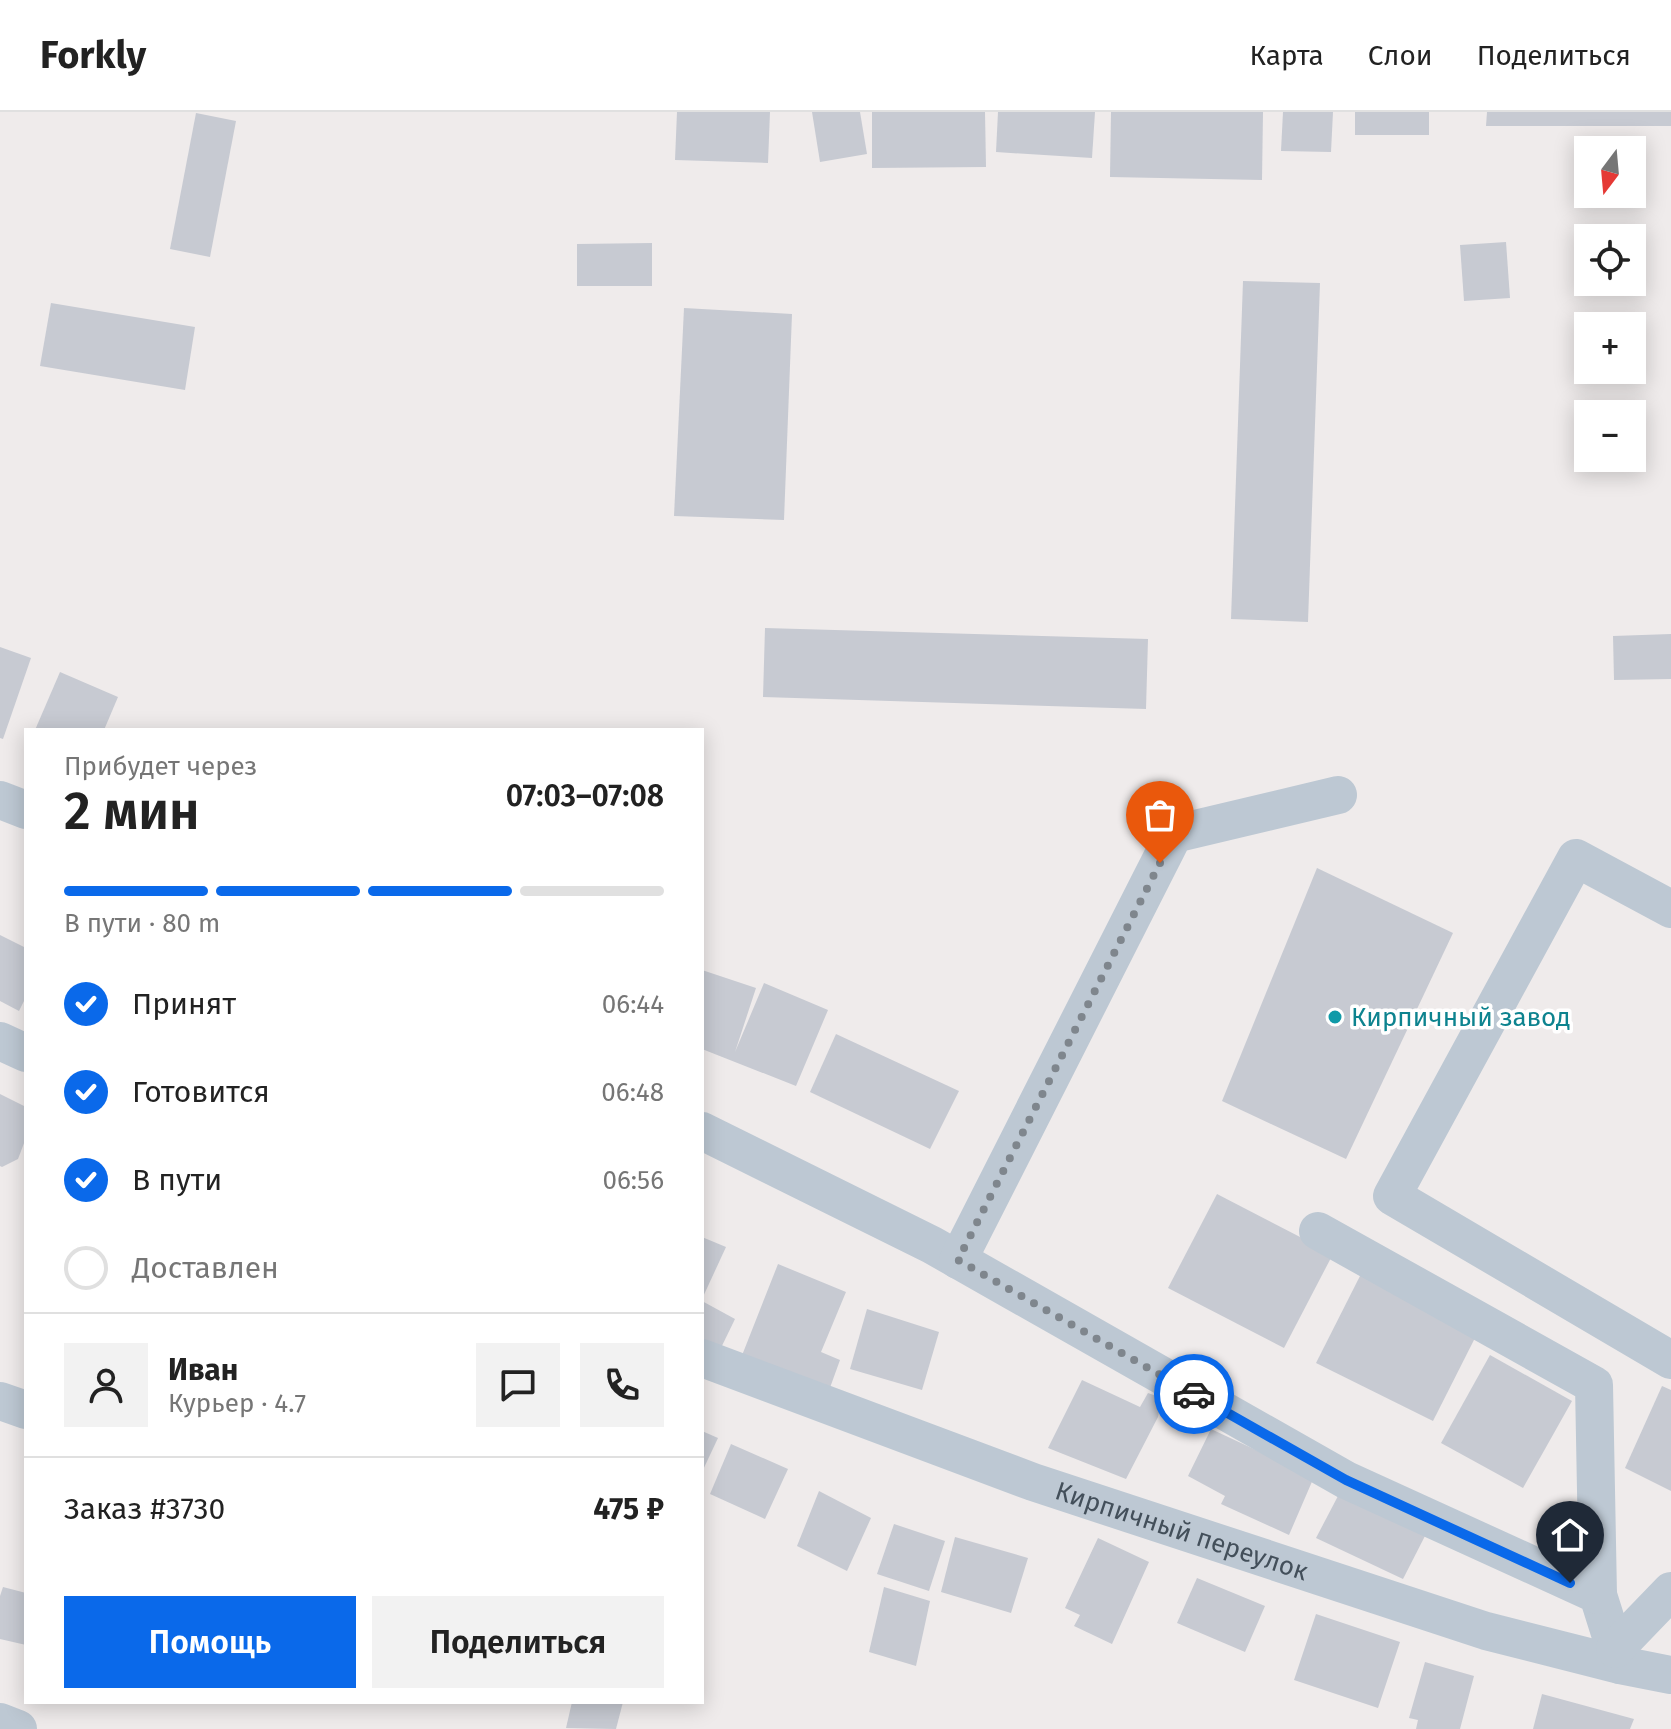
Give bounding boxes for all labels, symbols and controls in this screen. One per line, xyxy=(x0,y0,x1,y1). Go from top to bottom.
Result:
text: Forkly xyxy=(40,32,146,78)
text: Карта xyxy=(1249,39,1324,72)
text: Слои xyxy=(1368,39,1433,72)
text: Поделиться xyxy=(1477,39,1631,72)
north arrow xyxy=(1574,136,1646,208)
map controls xyxy=(1574,136,1646,472)
button: locate xyxy=(1574,224,1646,296)
button: + xyxy=(1574,312,1646,384)
button: − xyxy=(1574,400,1646,472)
text: Прибудет через xyxy=(64,751,257,782)
text: 07:03–07:08 xyxy=(506,778,664,814)
text: 2 мин xyxy=(64,780,200,843)
pin xyxy=(1126,781,1194,863)
icon: bag xyxy=(1138,793,1182,837)
text: В пути · 80 m xyxy=(64,908,220,939)
icon: check xyxy=(64,982,108,1026)
text: Принят xyxy=(132,986,236,1022)
text: 06:44 xyxy=(602,989,664,1020)
place label: Кирпичный завод xyxy=(1351,1002,1571,1033)
marker: Кирпичный завод xyxy=(1326,1008,1344,1026)
icon: check xyxy=(64,1070,108,1114)
text: Готовится xyxy=(132,1074,270,1110)
text: 06:48 xyxy=(601,1077,664,1108)
icon: check xyxy=(64,1158,108,1202)
text: В пути xyxy=(132,1162,222,1198)
text: 06:56 xyxy=(602,1165,664,1196)
text: Доставлен xyxy=(132,1250,279,1286)
button: person xyxy=(64,1343,148,1427)
button: chat xyxy=(476,1343,560,1427)
button: phone xyxy=(580,1343,664,1427)
text: Иван xyxy=(168,1352,238,1388)
courier xyxy=(1154,1354,1234,1434)
icon: car xyxy=(1172,1372,1216,1416)
text: Курьер · 4.7 xyxy=(168,1388,306,1419)
street label: Кирпичный переулок xyxy=(1051,1475,1312,1588)
text: Заказ #3730 xyxy=(64,1491,225,1527)
text: 475 ₽ xyxy=(593,1491,664,1527)
pin xyxy=(1536,1501,1604,1583)
icon: home xyxy=(1548,1513,1592,1557)
button: Помощь xyxy=(64,1596,356,1688)
button: Поделиться xyxy=(372,1596,664,1688)

